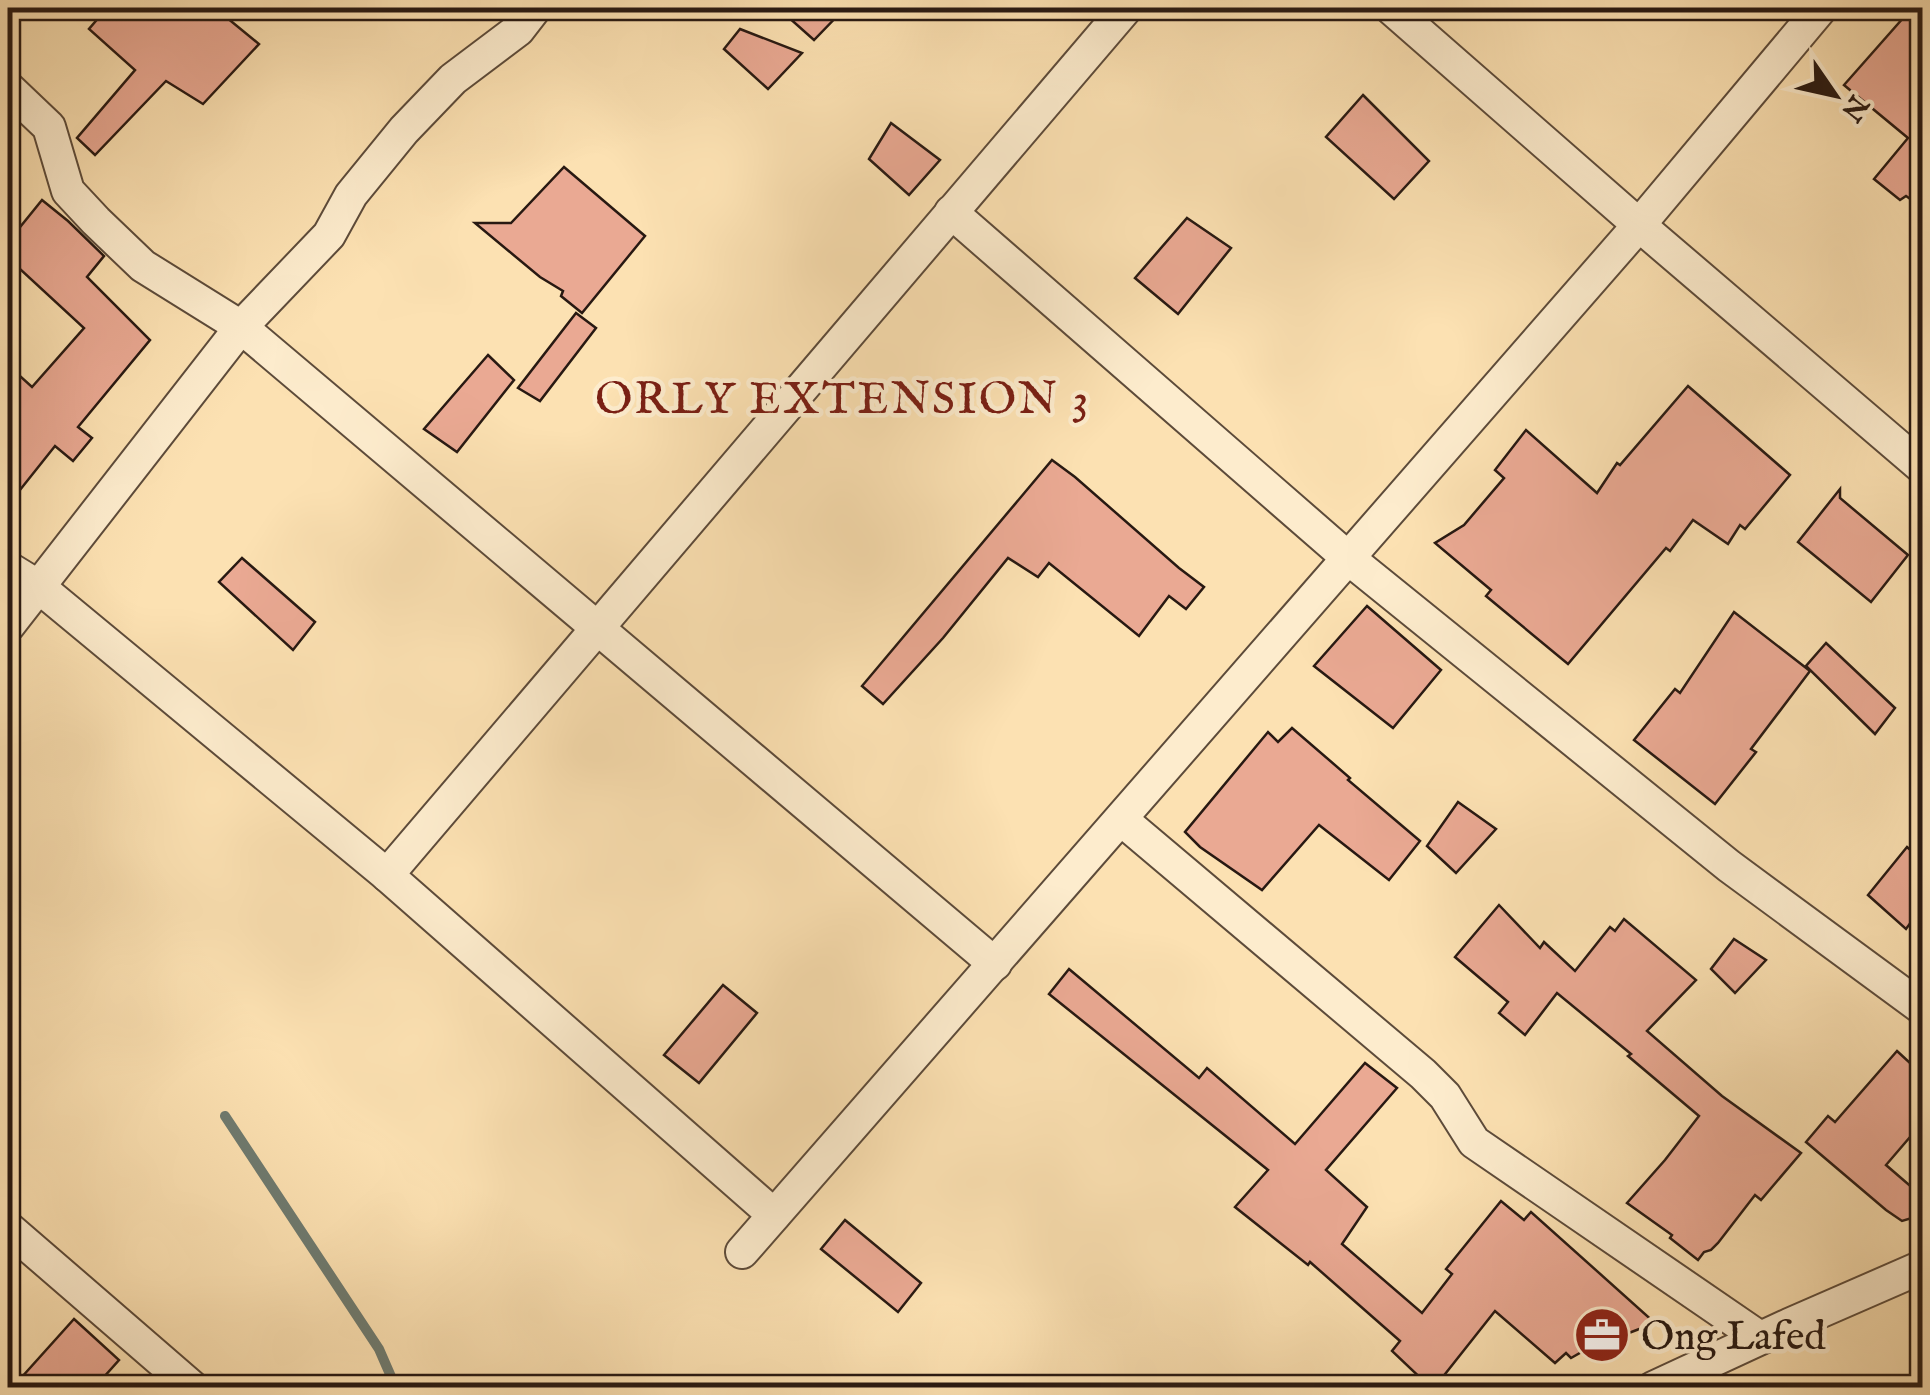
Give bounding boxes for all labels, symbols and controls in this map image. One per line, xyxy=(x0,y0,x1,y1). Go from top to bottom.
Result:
north arrow xyxy=(1785,45,1885,145)
text: N xyxy=(1832,87,1875,127)
district label: ORLY EXTENSION 3 xyxy=(595,372,1091,429)
office icon: Ong Lafed xyxy=(1572,1305,1632,1365)
place label: Ong Lafed xyxy=(1641,1313,1826,1364)

